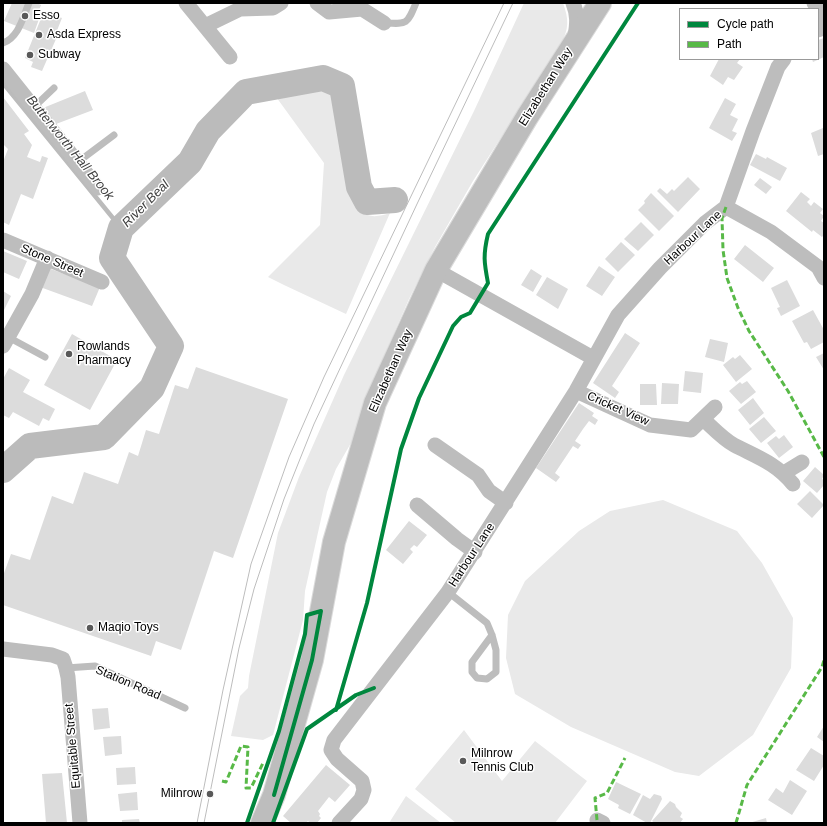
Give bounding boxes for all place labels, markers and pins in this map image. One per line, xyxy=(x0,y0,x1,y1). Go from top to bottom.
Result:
place label: Esso xyxy=(33,9,60,23)
marker: Esso xyxy=(20,11,30,21)
place label: Asda Express xyxy=(47,28,121,42)
marker: Asda Express xyxy=(34,30,44,40)
place label: Subway xyxy=(38,48,81,62)
marker: Subway xyxy=(25,50,35,60)
place label: Rowlands Pharmacy xyxy=(77,340,131,368)
marker: Rowlands Pharmacy xyxy=(64,349,74,359)
place label: Maqio Toys xyxy=(98,621,159,635)
marker: Maqio Toys xyxy=(85,623,95,633)
place label: Milnrow Tennis Club xyxy=(471,747,534,775)
marker: Milnrow Tennis Club xyxy=(458,756,468,766)
place label: Milnrow xyxy=(161,787,202,801)
marker: Milnrow xyxy=(205,789,215,799)

